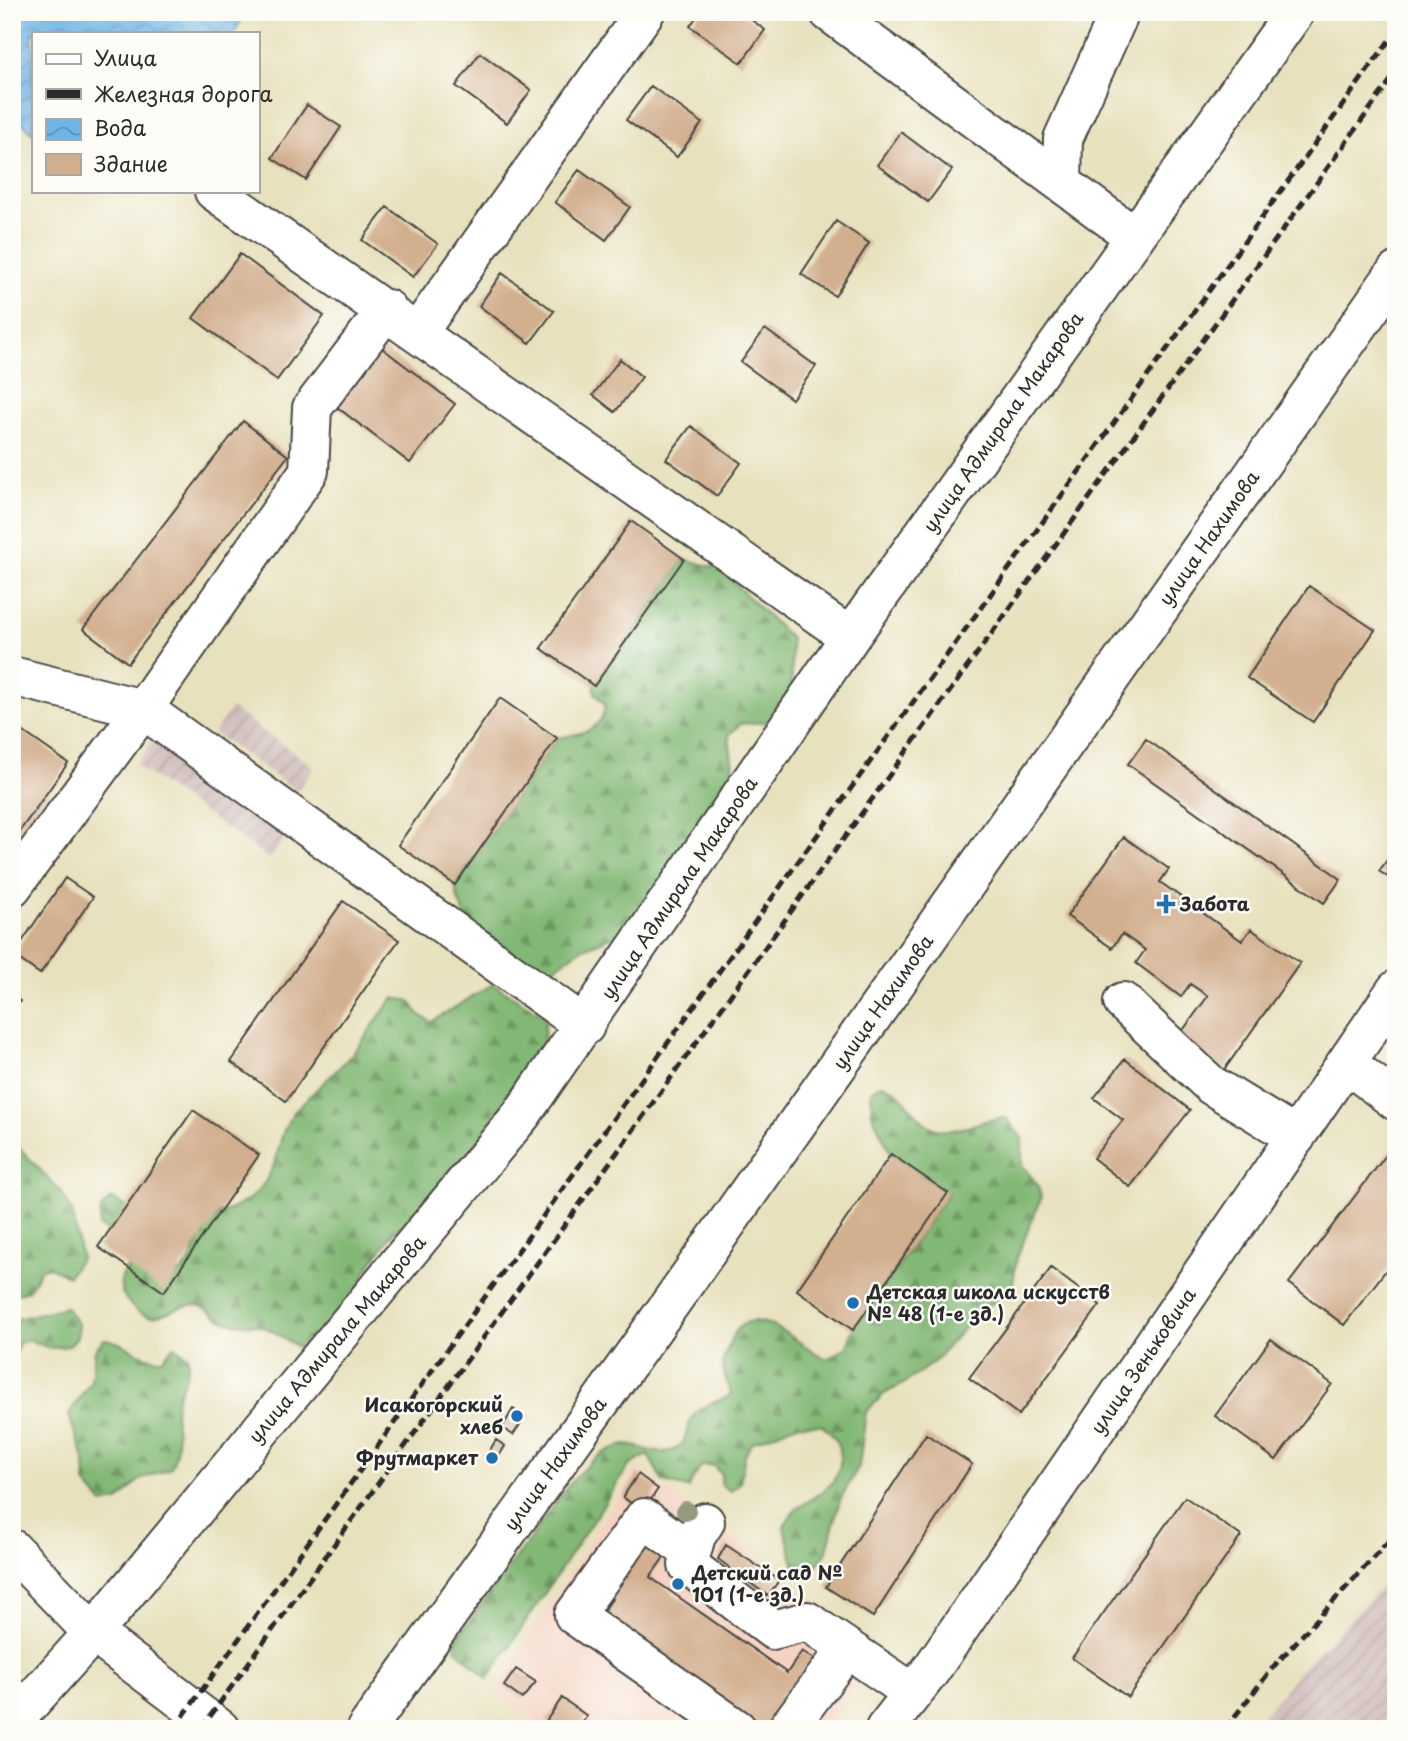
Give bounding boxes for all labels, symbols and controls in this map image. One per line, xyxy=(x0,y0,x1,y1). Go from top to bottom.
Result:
legend xyxy=(32,32,259,192)
text: Улица xyxy=(94,41,157,73)
text: Железная дорога xyxy=(94,77,272,109)
text: Вода xyxy=(94,111,146,143)
text: Здание xyxy=(94,147,168,179)
street label: улица Адмирала Макарова xyxy=(915,305,1089,537)
street label: улица Нахимова xyxy=(1151,464,1265,611)
street label: улица Адмирала Макарова xyxy=(593,770,764,1004)
place label: Забота xyxy=(1179,889,1250,917)
marker: Забота xyxy=(1158,896,1174,912)
street label: улица Нахимова xyxy=(825,928,939,1075)
street label: улица Адмирала Макарова xyxy=(241,1228,432,1448)
place label: Детская школа искусств № 48 (1-е зд.) xyxy=(866,1277,1110,1327)
street label: улица Зеньковича xyxy=(1083,1282,1202,1439)
marker: Детская школа искусств № 48 (1-е зд.) xyxy=(845,1295,861,1311)
place label: Исакогорский хлеб xyxy=(365,1390,503,1440)
street label: улица Нахимова xyxy=(496,1391,612,1536)
marker: Исакогорский хлеб xyxy=(509,1408,525,1424)
place label: Фрутмаркет xyxy=(356,1443,479,1471)
marker: Фрутмаркет xyxy=(484,1450,500,1466)
place label: Детский сад № 101 (1-е зд.) xyxy=(691,1558,843,1608)
marker: Детский сад № 101 (1-е зд.) xyxy=(670,1576,686,1592)

